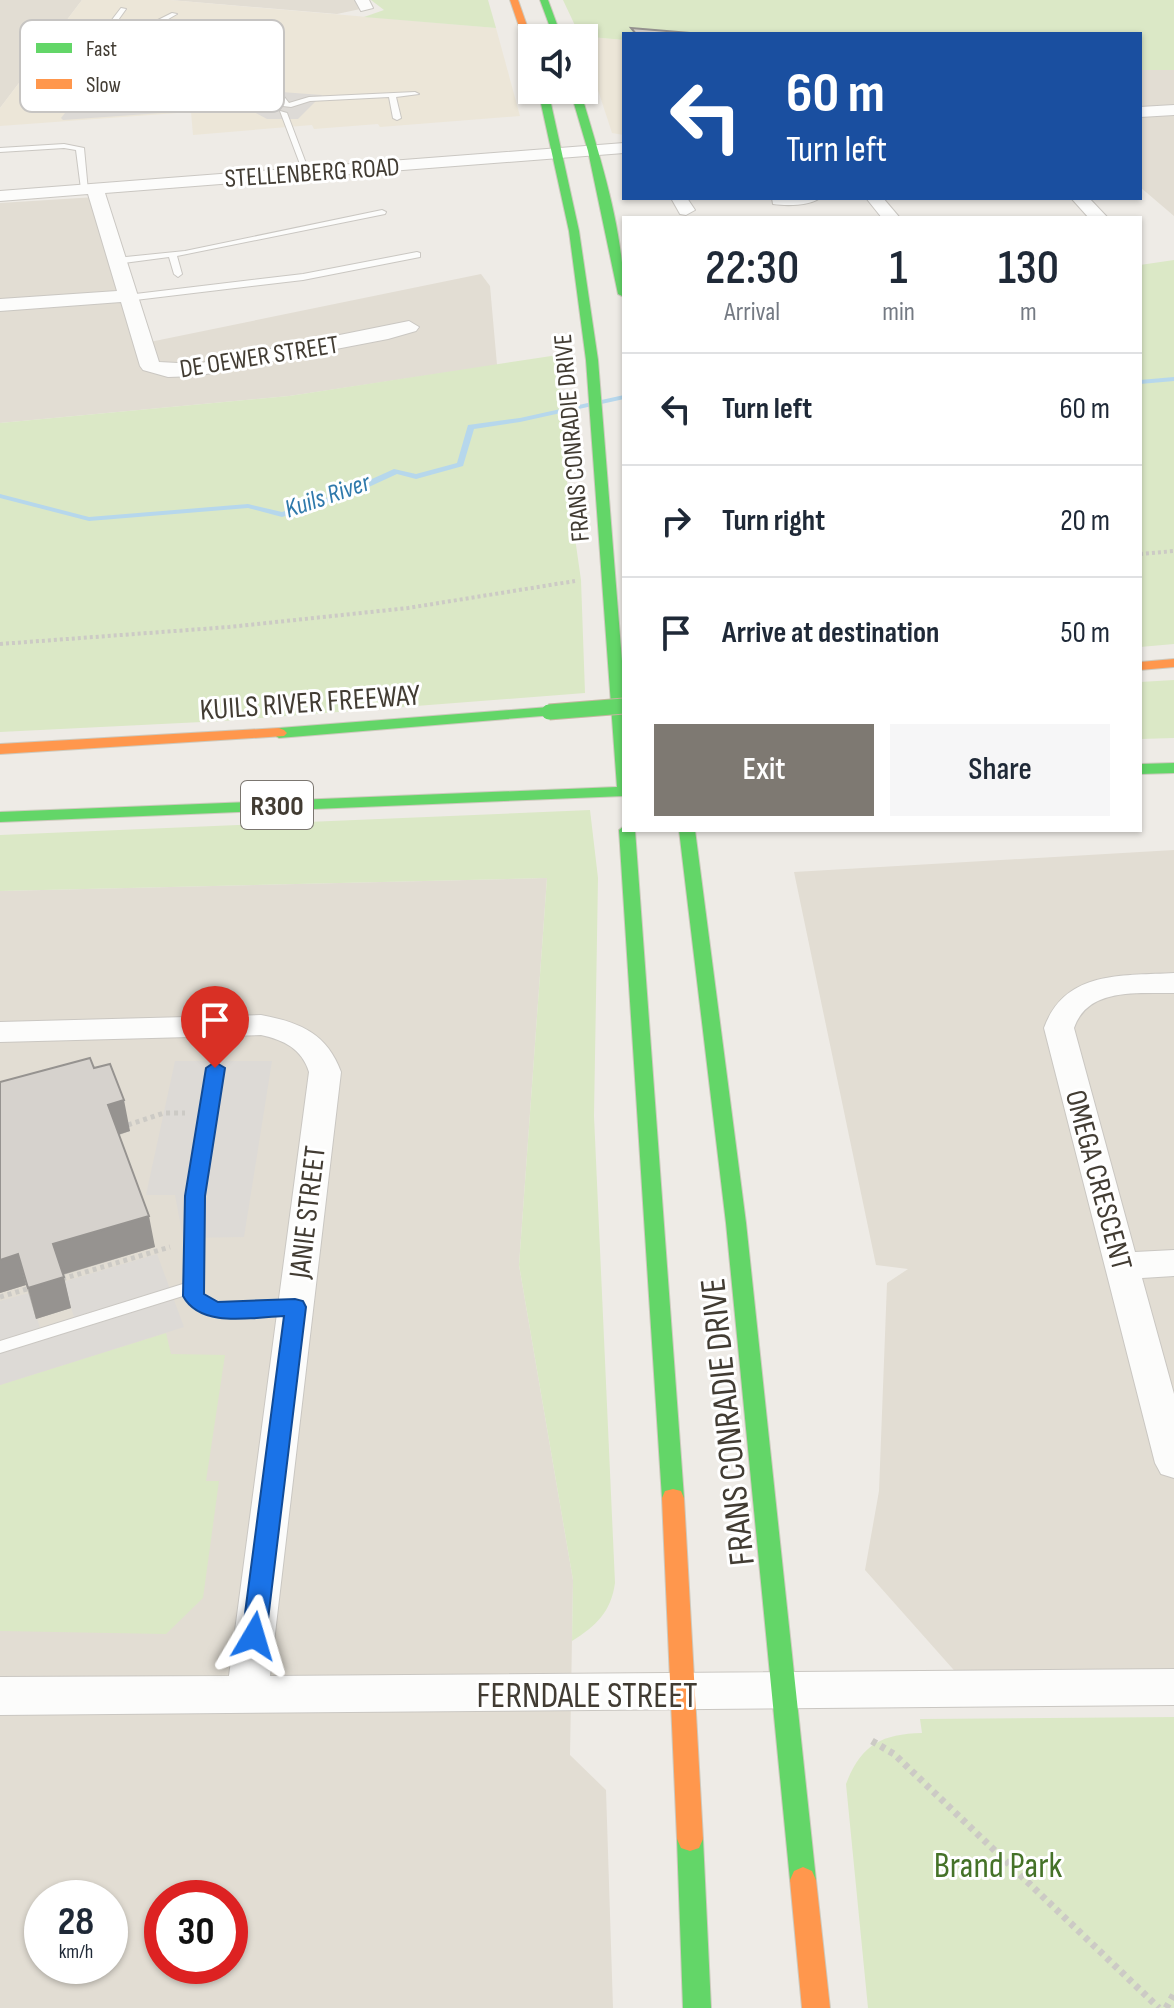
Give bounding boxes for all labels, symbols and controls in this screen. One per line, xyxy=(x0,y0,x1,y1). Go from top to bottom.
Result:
legend xyxy=(20,20,284,112)
map controls xyxy=(518,24,598,104)
button: sound xyxy=(518,24,598,104)
text: Fast xyxy=(86,36,117,63)
text: 60 m xyxy=(786,61,885,128)
icon: left xyxy=(654,64,758,168)
text: Slow xyxy=(86,72,121,99)
text: Turn left xyxy=(786,129,887,172)
street label: STELLENBERG ROAD xyxy=(224,152,401,195)
text: 22:30 xyxy=(705,240,799,297)
text: 1 xyxy=(890,240,908,297)
text: 130 xyxy=(998,240,1059,297)
text: Arrival xyxy=(724,297,780,328)
text: min xyxy=(882,297,915,328)
text: m xyxy=(1020,297,1037,328)
street label: DE OEWER STREET xyxy=(178,330,341,385)
street label: FRANS CONRADIE DRIVE xyxy=(548,333,597,543)
icon: left xyxy=(654,387,698,431)
text: Turn left xyxy=(722,391,812,427)
text: 60 m xyxy=(1059,391,1110,427)
water label: Kuils River xyxy=(281,467,376,525)
icon: right xyxy=(654,499,698,543)
text: Turn right xyxy=(722,503,825,539)
text: 20 m xyxy=(1060,503,1110,539)
icon: arrive xyxy=(654,611,698,655)
text: Arrive at destination xyxy=(722,615,939,651)
text: 50 m xyxy=(1061,615,1110,651)
street label: KUILS RIVER FREEWAY xyxy=(199,677,422,729)
button: Exit xyxy=(654,724,874,816)
button: Share xyxy=(890,724,1110,816)
road number: R300 xyxy=(241,781,313,829)
pin xyxy=(181,986,249,1068)
icon: arrive xyxy=(193,998,237,1042)
street label: OMEGA CRESCENT xyxy=(1057,1086,1139,1274)
street label: JANIE STREET xyxy=(282,1144,334,1281)
street label: FRANS CONRADIE DRIVE xyxy=(692,1276,765,1568)
position arrow xyxy=(212,1594,296,1678)
street label: FERNDALE STREET xyxy=(476,1675,698,1718)
park label: Brand Park xyxy=(934,1845,1062,1888)
speed limit sign: 30 xyxy=(144,1880,248,1984)
text: 28 xyxy=(58,1898,94,1946)
text: km/h xyxy=(59,1940,93,1964)

